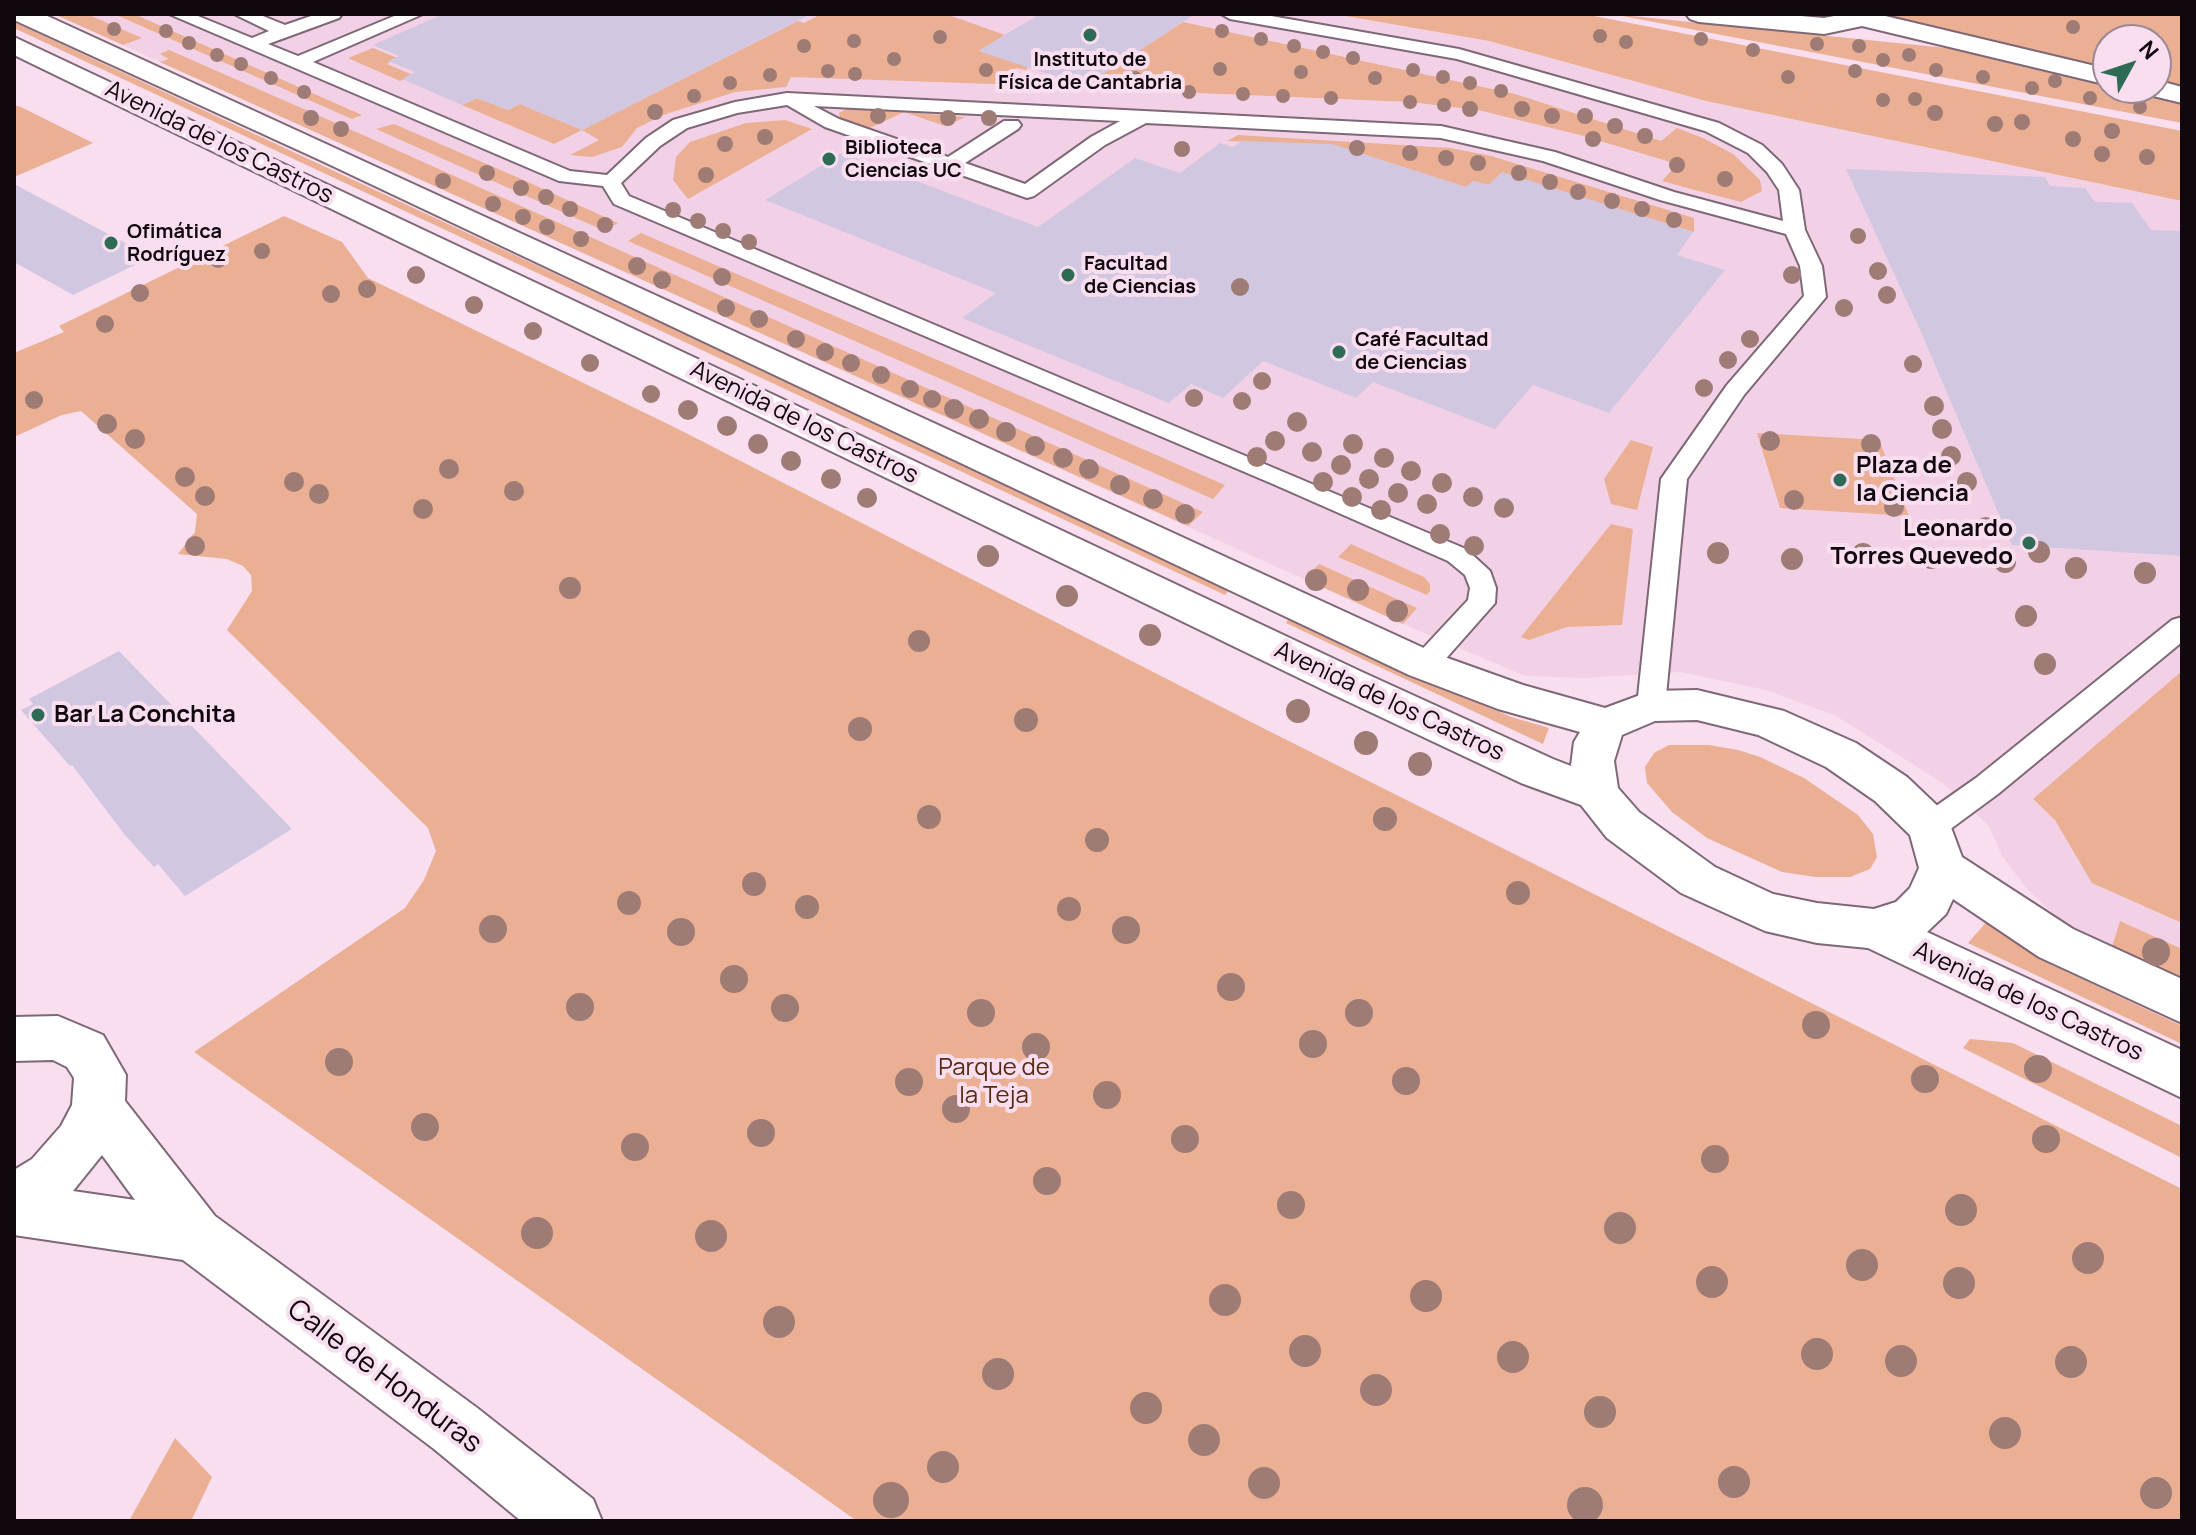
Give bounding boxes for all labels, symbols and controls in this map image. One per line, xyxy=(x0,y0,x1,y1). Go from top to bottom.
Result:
north arrow xyxy=(2092,24,2172,104)
marker: Instituto de Física de Cantabria xyxy=(1081,26,1099,44)
text: N xyxy=(2132,34,2165,66)
place label: Instituto de Física de Cantabria xyxy=(998,48,1182,95)
street label: Avenida de los Castros xyxy=(100,75,338,211)
place label: Biblioteca Ciencias UC xyxy=(845,136,962,183)
marker: Biblioteca Ciencias UC xyxy=(820,150,838,168)
place label: Ofimática Rodríguez xyxy=(127,220,226,267)
marker: Ofimática Rodríguez xyxy=(102,234,120,252)
place label: Facultad de Ciencias xyxy=(1084,252,1196,299)
marker: Facultad de Ciencias xyxy=(1059,266,1077,284)
place label: Café Facultad de Ciencias xyxy=(1355,328,1489,375)
marker: Café Facultad de Ciencias xyxy=(1330,343,1348,361)
street label: Avenida de los Castros xyxy=(685,355,923,491)
place label: Plaza de la Ciencia xyxy=(1856,452,1969,508)
marker: Plaza de la Ciencia xyxy=(1831,471,1849,489)
place label: Leonardo Torres Quevedo xyxy=(1831,515,2013,571)
marker: Leonardo Torres Quevedo xyxy=(2020,534,2038,552)
street label: Avenida de los Castros xyxy=(1270,636,1508,768)
place label: Bar La Conchita xyxy=(54,701,236,729)
marker: Bar La Conchita xyxy=(29,706,47,724)
street label: Avenida de los Castros xyxy=(1909,936,2147,1068)
park label: Parque de la Teja xyxy=(938,1054,1050,1110)
street label: Calle de Honduras xyxy=(280,1293,488,1461)

